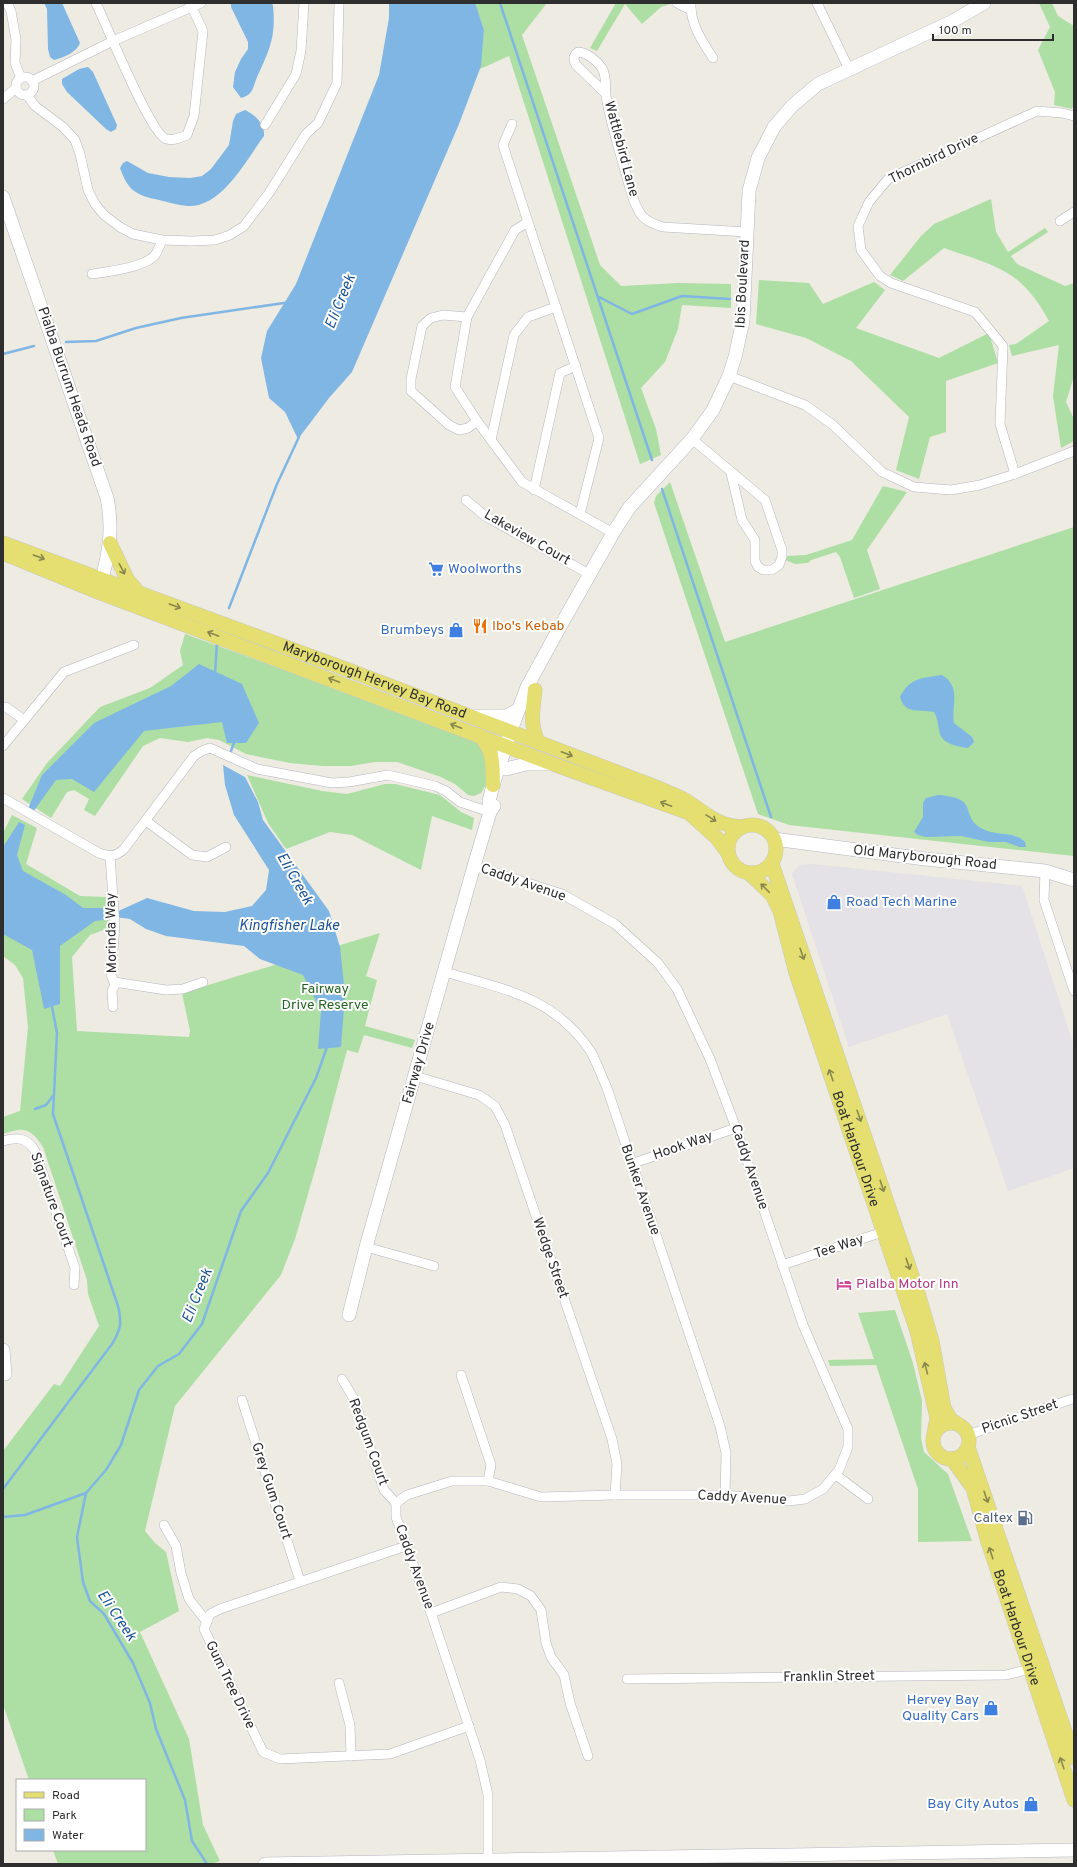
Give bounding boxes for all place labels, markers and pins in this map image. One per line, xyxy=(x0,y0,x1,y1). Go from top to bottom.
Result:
supermarket icon: Woolworths xyxy=(427,560,445,578)
place label: Woolworths xyxy=(448,561,522,578)
restaurant icon: Ibo's Kebab xyxy=(471,617,489,635)
place label: Ibo's Kebab xyxy=(492,618,565,635)
shop icon: Brumbeys xyxy=(447,621,465,639)
place label: Brumbeys xyxy=(381,622,444,639)
shop icon: Road Tech Marine xyxy=(825,893,843,911)
place label: Road Tech Marine xyxy=(846,894,957,911)
hotel icon: Pialba Motor Inn xyxy=(835,1275,853,1293)
place label: Pialba Motor Inn xyxy=(856,1276,959,1293)
fuel station icon: Caltex xyxy=(1016,1509,1034,1527)
place label: Caltex xyxy=(973,1510,1013,1527)
place label: Hervey Bay Quality Cars xyxy=(902,1692,979,1725)
shop icon: Hervey Bay Quality Cars xyxy=(982,1699,1000,1717)
shop icon: Bay City Autos xyxy=(1022,1795,1040,1813)
place label: Bay City Autos xyxy=(927,1796,1019,1813)

